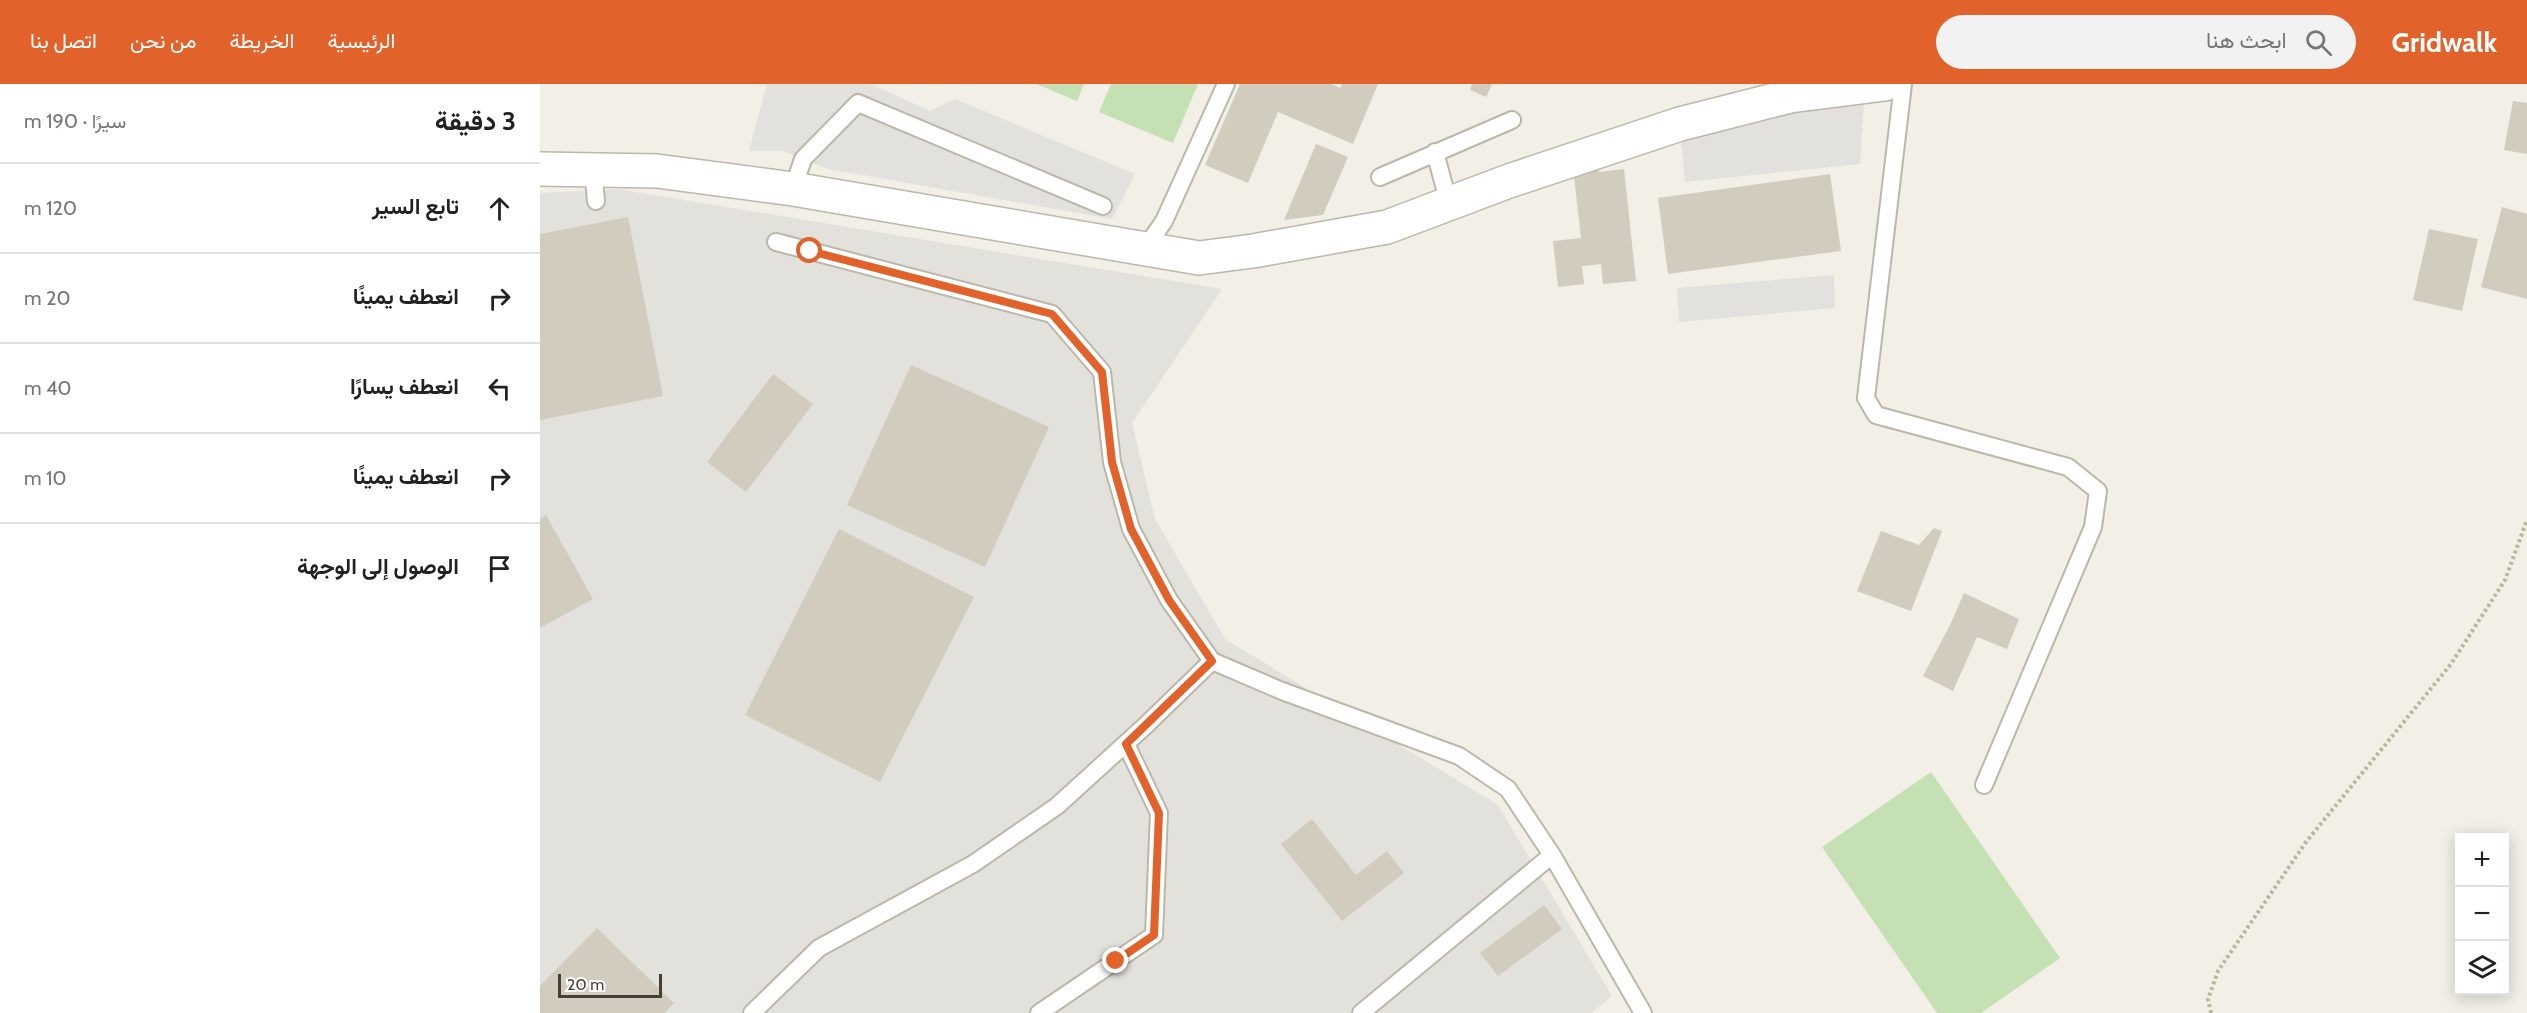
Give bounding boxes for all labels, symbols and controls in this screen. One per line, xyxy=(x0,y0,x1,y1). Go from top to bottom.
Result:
search box xyxy=(1936,15,2356,69)
text: Gridwalk xyxy=(2392,25,2497,59)
icon: search xyxy=(2302,26,2335,59)
text: ابحث هنا xyxy=(2206,27,2287,54)
text: اتصل بنا xyxy=(30,28,97,53)
text: من نحن xyxy=(130,28,196,53)
text: الخريطة xyxy=(229,28,294,53)
text: الرئيسية xyxy=(327,28,395,53)
text: 3 دقيقة xyxy=(435,105,516,137)
text: سيرًا · 190 m xyxy=(24,109,126,133)
icon: ahead xyxy=(483,192,516,225)
text: تابع السير xyxy=(372,193,459,220)
text: 120 m xyxy=(24,196,77,220)
route start xyxy=(796,237,822,263)
icon: right xyxy=(483,282,516,315)
text: انعطف يمينًا xyxy=(353,283,459,310)
text: 20 m xyxy=(24,286,71,310)
icon: left xyxy=(483,372,516,405)
text: انعطف يسارًا xyxy=(350,373,459,400)
text: 40 m xyxy=(24,376,72,400)
icon: right xyxy=(483,462,516,495)
text: انعطف يمينًا xyxy=(353,463,459,490)
text: 10 m xyxy=(24,466,67,490)
icon: arrive xyxy=(483,552,516,585)
text: الوصول إلى الوجهة xyxy=(297,553,459,580)
map controls xyxy=(2455,833,2509,995)
button: + xyxy=(2455,833,2509,887)
button: − xyxy=(2455,887,2509,941)
button: layers xyxy=(2455,941,2509,995)
route end xyxy=(1102,947,1128,973)
scale bar xyxy=(558,971,662,998)
text: 20 m xyxy=(567,975,604,994)

